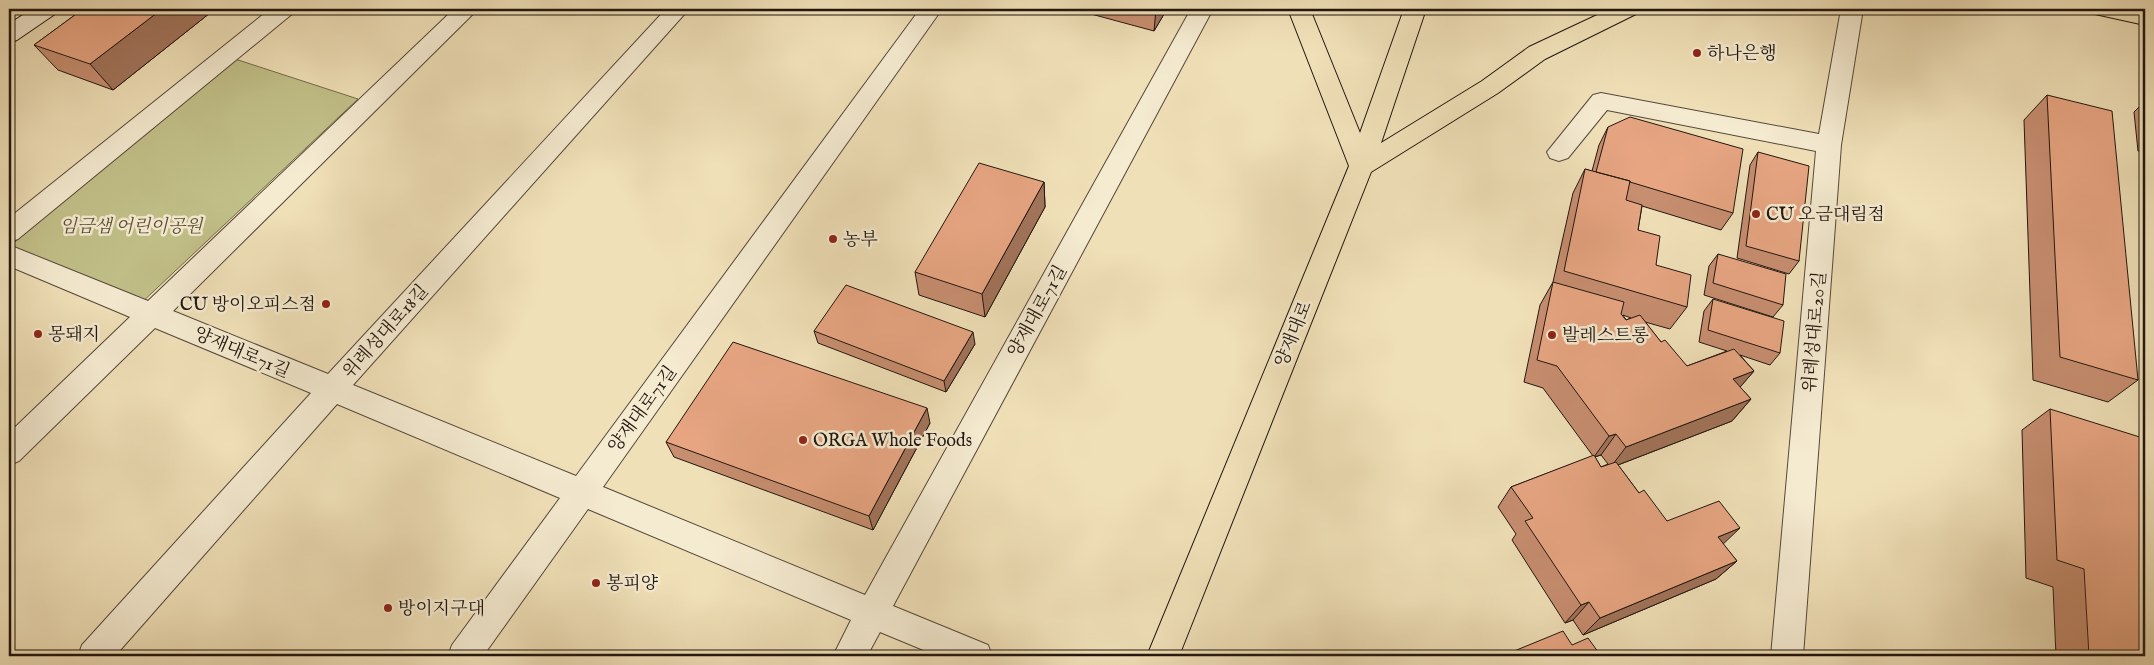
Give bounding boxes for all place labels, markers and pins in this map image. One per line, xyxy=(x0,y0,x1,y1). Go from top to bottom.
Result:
place label: 하나은행 xyxy=(1707,43,1777,66)
marker: 하나은행 xyxy=(1691,47,1703,59)
place label: CU 오금대림점 xyxy=(1766,204,1885,227)
marker: CU 오금대림점 xyxy=(1750,208,1762,220)
place label: 농부 xyxy=(843,229,878,252)
marker: 농부 xyxy=(827,233,839,245)
place label: CU 방이오피스점 xyxy=(180,294,316,317)
marker: CU 방이오피스점 xyxy=(320,298,332,310)
place label: 몽돼지 xyxy=(48,324,100,347)
place label: 발레스트롱 xyxy=(1562,325,1649,348)
marker: 몽돼지 xyxy=(32,328,44,340)
marker: 발레스트롱 xyxy=(1546,329,1558,341)
place label: ORGA Whole Foods xyxy=(813,430,972,453)
marker: ORGA Whole Foods xyxy=(797,434,809,446)
place label: 봉피양 xyxy=(606,573,659,596)
marker: 봉피양 xyxy=(590,577,602,589)
place label: 방이지구대 xyxy=(398,598,485,621)
marker: 방이지구대 xyxy=(382,602,394,614)

